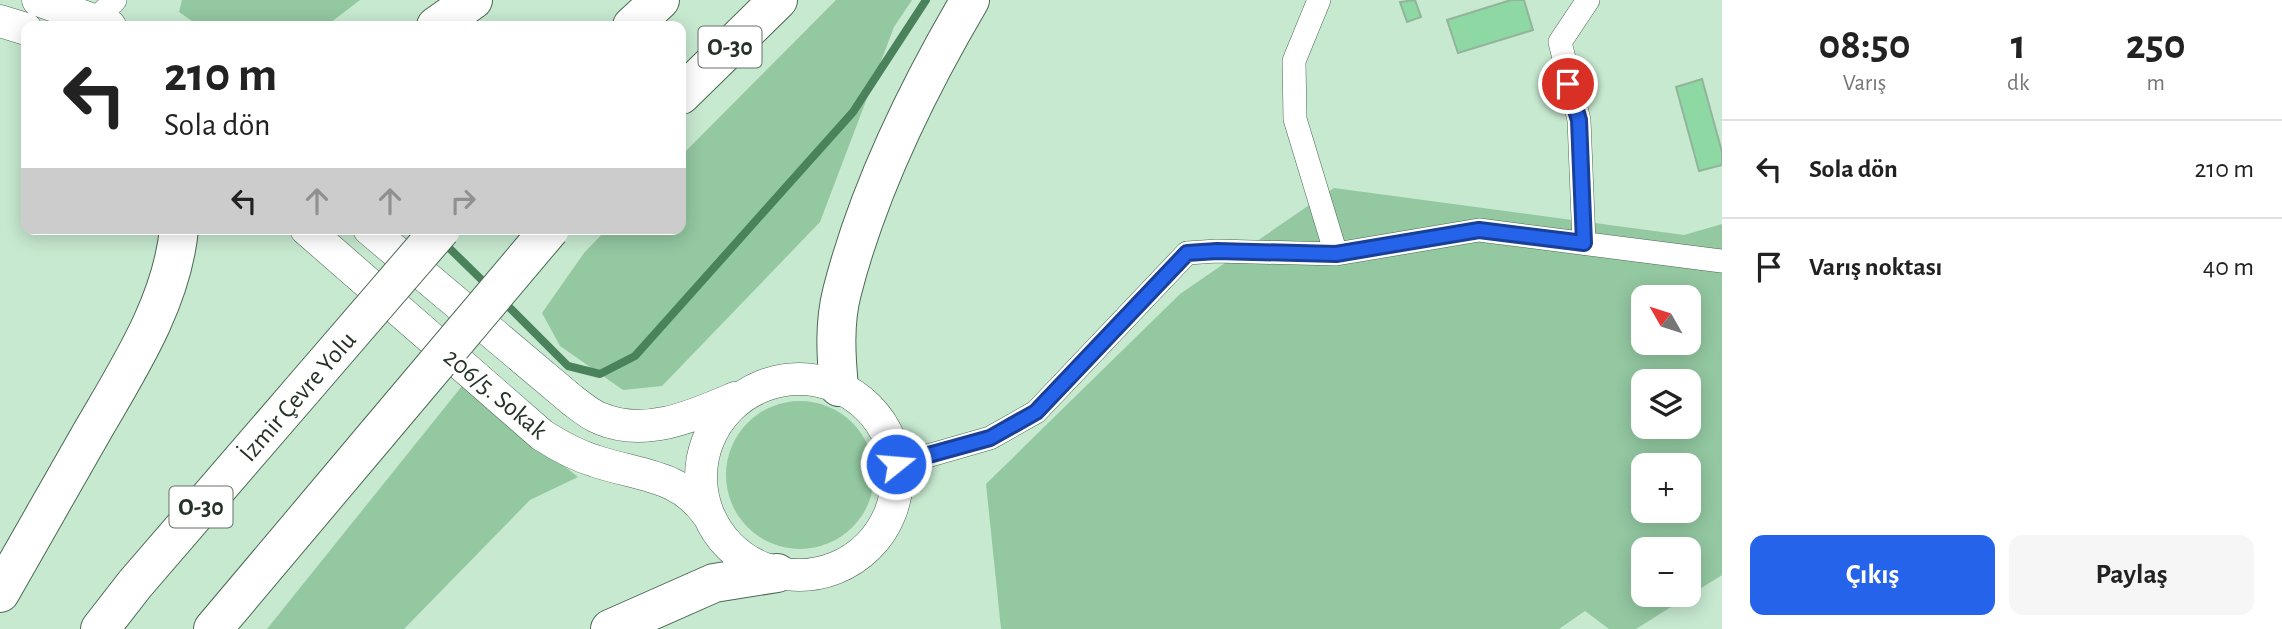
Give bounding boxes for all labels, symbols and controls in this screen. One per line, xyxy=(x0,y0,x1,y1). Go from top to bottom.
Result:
text: 08:50 xyxy=(1818,24,1911,66)
text: 1 xyxy=(2011,24,2026,66)
text: 250 xyxy=(2126,24,2186,66)
road number: O-30 xyxy=(698,27,762,68)
icon: left xyxy=(49,49,140,140)
text: 210 m xyxy=(164,51,277,100)
pin xyxy=(1538,54,1598,114)
icon: arrive xyxy=(1549,65,1587,103)
text: Varış xyxy=(1843,72,1886,95)
text: dk xyxy=(2007,72,2029,95)
text: m xyxy=(2146,72,2165,95)
text: Sola dön xyxy=(164,109,271,141)
icon: left xyxy=(1750,150,1788,188)
text: Sola dön xyxy=(1809,156,1898,182)
text: 210 m xyxy=(2194,156,2254,182)
icon: left xyxy=(225,182,263,220)
icon: ahead xyxy=(298,182,336,220)
icon: ahead xyxy=(371,182,409,220)
icon: right xyxy=(444,182,482,220)
icon: arrive xyxy=(1750,248,1788,286)
text: Varış noktası xyxy=(1809,254,1942,280)
text: 40 m xyxy=(2203,254,2254,280)
north arrow xyxy=(1631,285,1701,355)
map controls xyxy=(1631,285,1701,607)
street label: İzmir Çevre Yolu xyxy=(234,326,361,467)
street label: 206/5. Sokak xyxy=(439,343,552,444)
button: layers xyxy=(1631,369,1701,439)
position arrow xyxy=(859,427,933,501)
button: + xyxy=(1631,453,1701,523)
road number: O-30 xyxy=(170,486,232,528)
button: Çıkış xyxy=(1750,535,1995,615)
button: Paylaş xyxy=(2009,535,2254,615)
button: − xyxy=(1631,537,1701,607)

